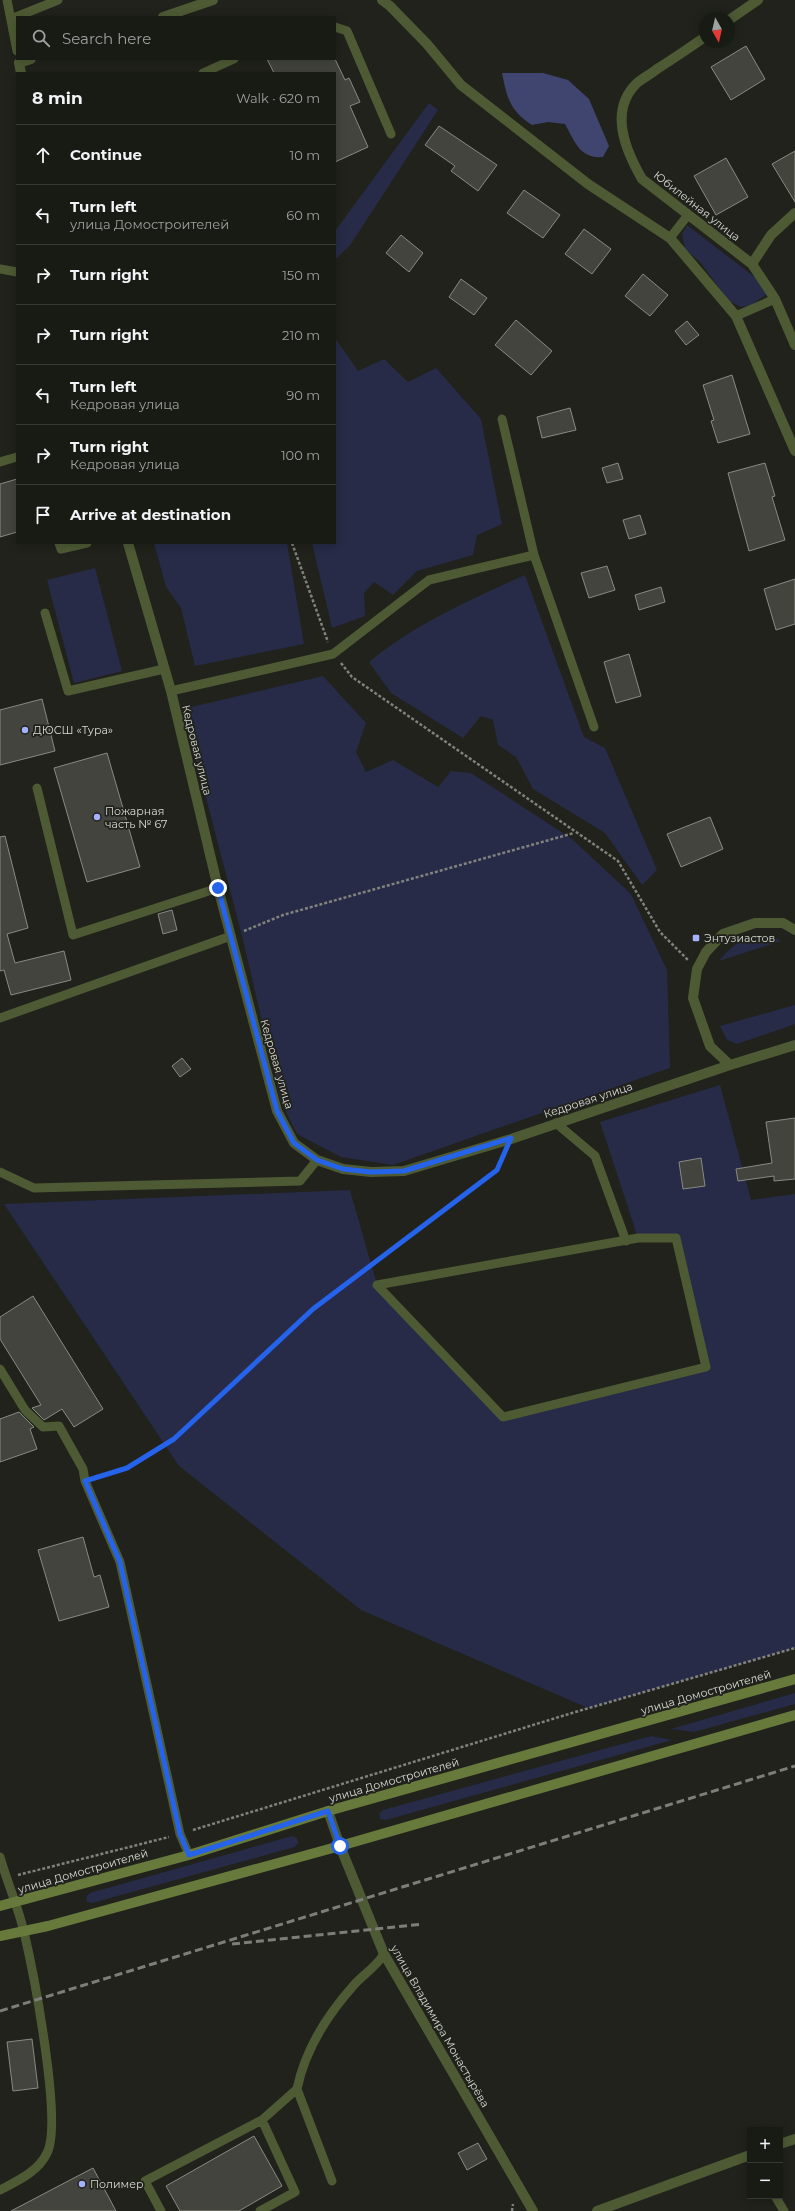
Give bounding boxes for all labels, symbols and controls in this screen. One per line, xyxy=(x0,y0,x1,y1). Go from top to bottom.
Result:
north arrow xyxy=(699,12,735,48)
search box xyxy=(16,16,336,60)
icon: search xyxy=(30,27,52,49)
text: Search here xyxy=(62,29,151,48)
text: 8 min xyxy=(32,88,83,108)
text: Walk · 620 m xyxy=(236,90,320,106)
icon: ahead xyxy=(32,144,54,166)
text: Continue xyxy=(70,145,142,164)
text: 10 m xyxy=(290,147,320,163)
street label: Юбилейная улица xyxy=(651,168,743,244)
text: Turn left xyxy=(70,197,137,216)
icon: left xyxy=(32,204,54,226)
text: 60 m xyxy=(286,207,320,223)
text: улица Домостроителей xyxy=(70,216,229,232)
icon: right xyxy=(32,264,54,286)
text: Turn right xyxy=(70,265,149,284)
text: 150 m xyxy=(282,267,320,283)
icon: right xyxy=(32,324,54,346)
text: Turn right xyxy=(70,325,149,344)
text: 210 m xyxy=(282,327,320,343)
text: Turn left xyxy=(70,377,137,396)
icon: left xyxy=(32,384,54,406)
text: 90 m xyxy=(286,387,320,403)
text: Кедровая улица xyxy=(70,396,180,412)
text: Turn right xyxy=(70,437,149,456)
icon: right xyxy=(32,444,54,466)
text: 100 m xyxy=(281,447,320,463)
text: Кедровая улица xyxy=(70,456,180,472)
icon: arrive xyxy=(32,504,54,526)
text: Arrive at destination xyxy=(70,505,231,524)
street label: Кедровая улица xyxy=(179,703,215,797)
place label: ДЮСШ «Тура» xyxy=(33,723,113,737)
marker: ДЮСШ «Тура» xyxy=(20,725,30,735)
place label: Пожарная часть № 67 xyxy=(105,804,168,831)
marker: Пожарная часть № 67 xyxy=(92,812,102,822)
route end xyxy=(209,879,227,897)
place label: Энтузиастов xyxy=(704,931,775,945)
marker: Энтузиастов xyxy=(691,933,701,943)
street label: Кедровая улица xyxy=(257,1017,297,1111)
street label: Кедровая улица xyxy=(542,1079,634,1121)
street label: улица Домостроителей xyxy=(638,1667,773,1718)
street label: улица Домостроителей xyxy=(326,1755,461,1806)
route start xyxy=(331,1837,349,1855)
street label: улица Домостроителей xyxy=(15,1846,150,1897)
street label: улица Владимира Монастырёва xyxy=(387,1941,492,2110)
map controls xyxy=(747,2127,783,2199)
button: + xyxy=(747,2127,783,2163)
button: − xyxy=(747,2163,783,2199)
place label: Полимер xyxy=(90,2177,144,2191)
marker: Полимер xyxy=(77,2179,87,2189)

